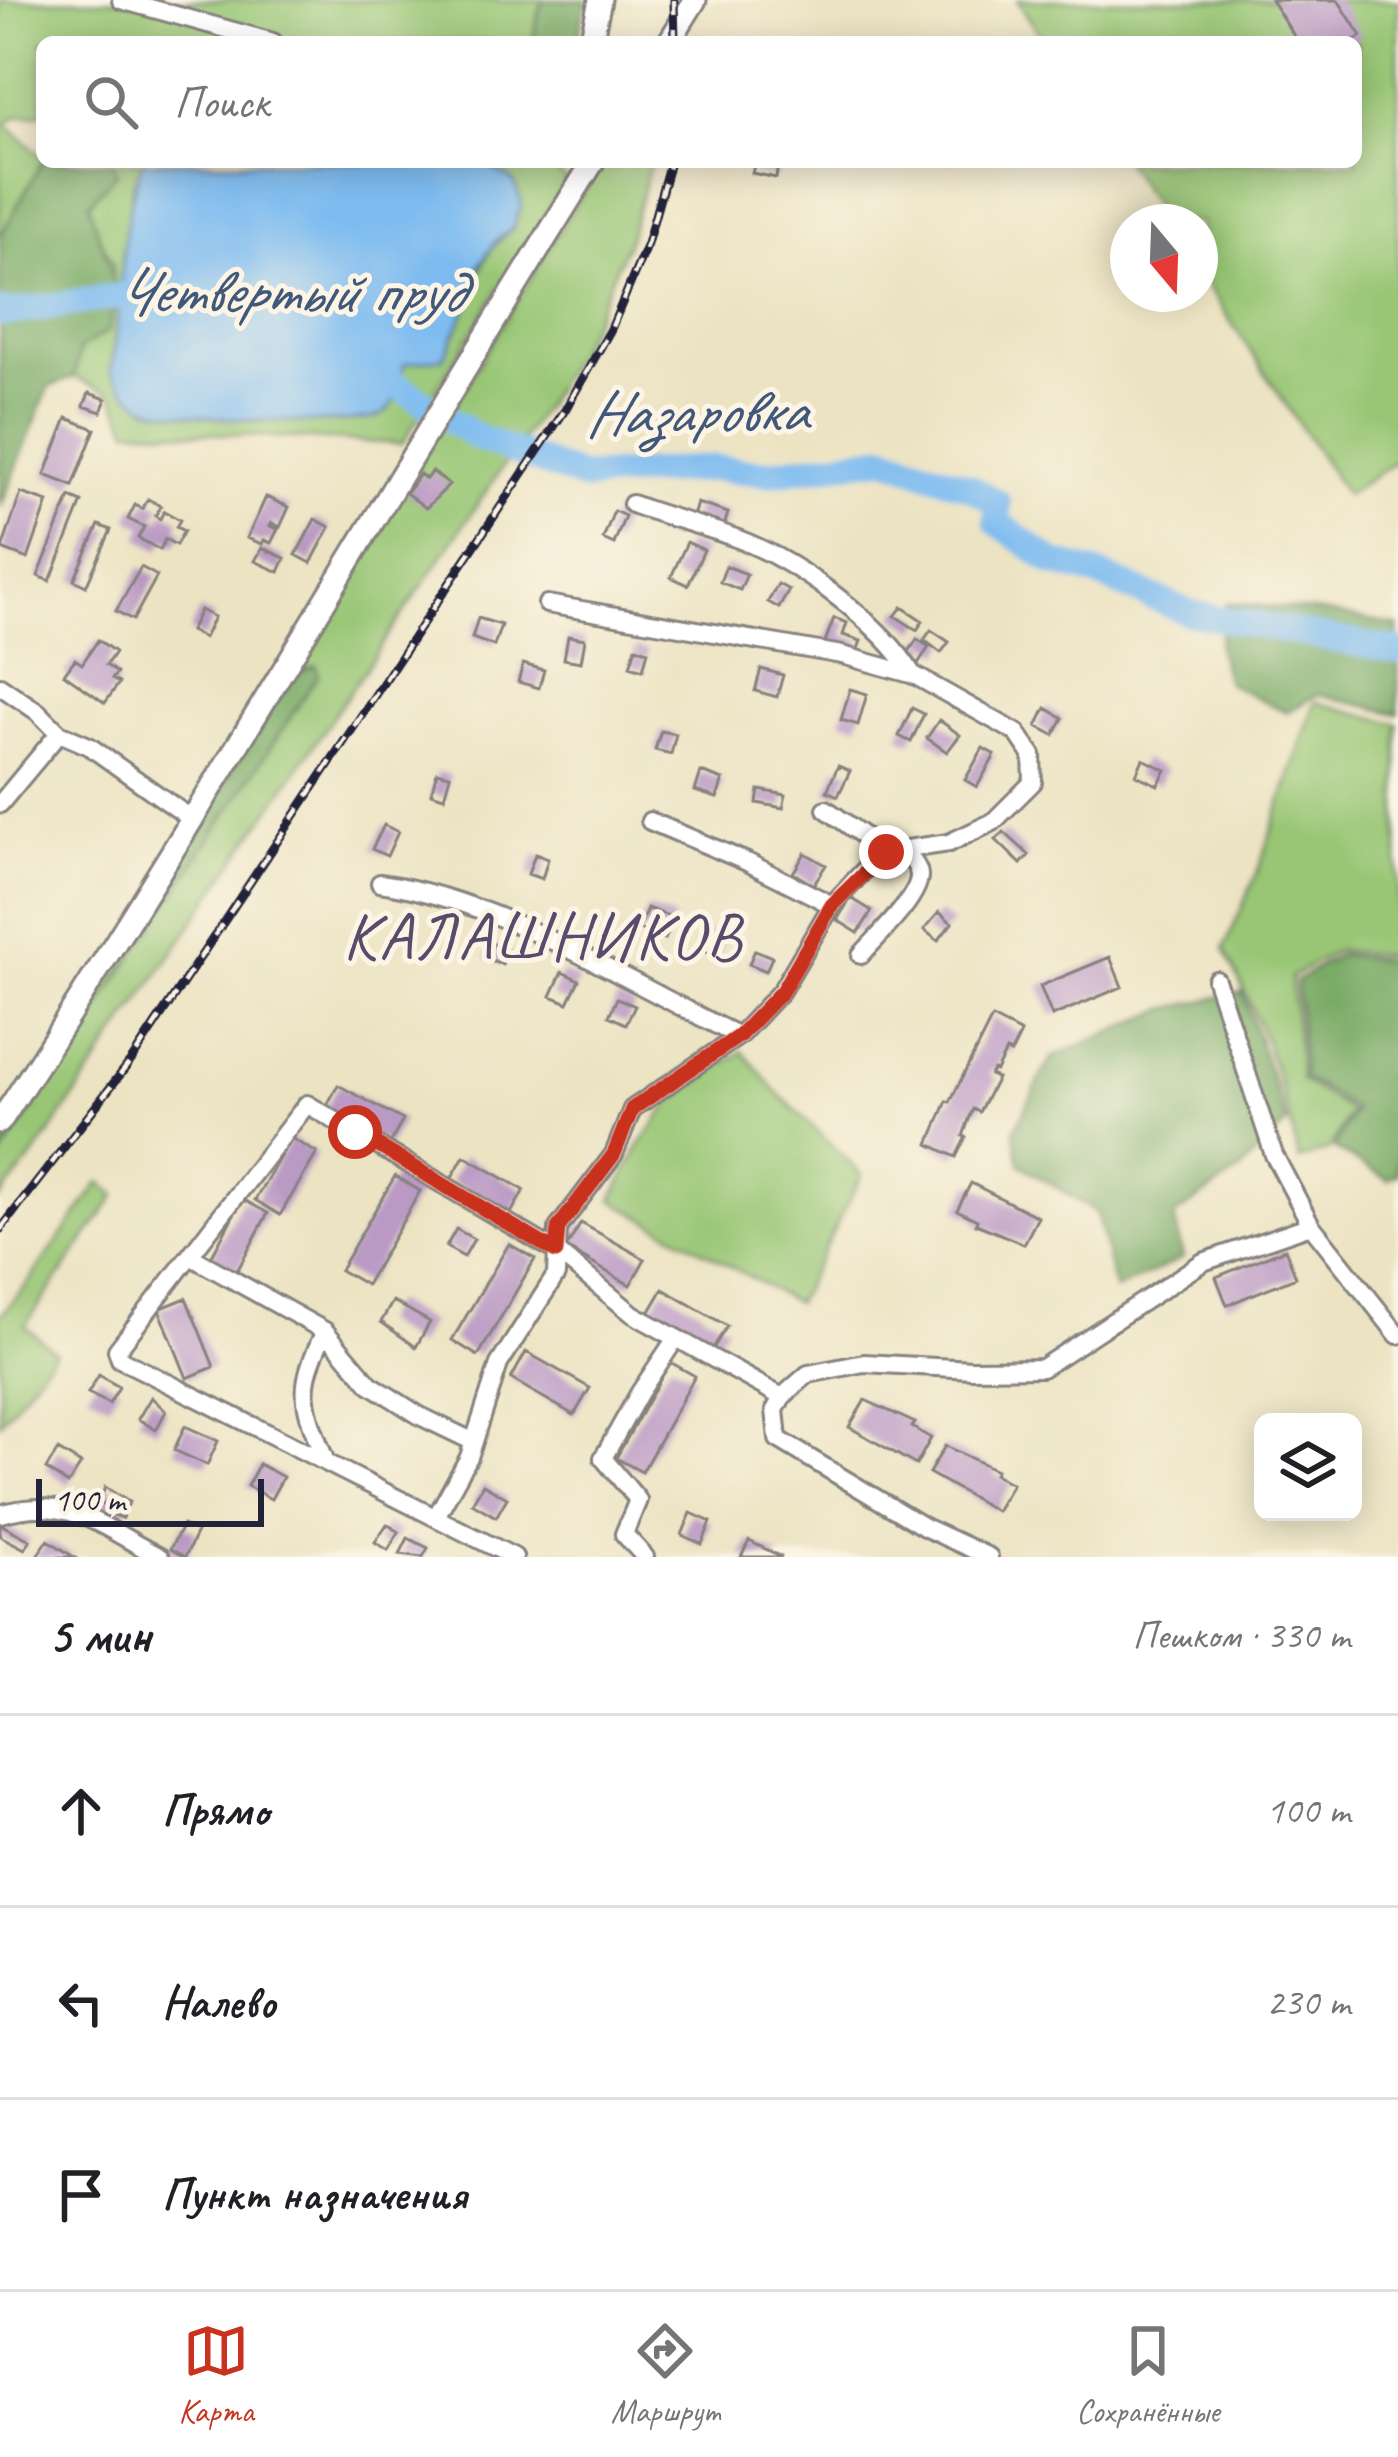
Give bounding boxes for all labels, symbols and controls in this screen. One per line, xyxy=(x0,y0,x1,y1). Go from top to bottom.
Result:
search box xyxy=(36,36,1362,168)
icon: search xyxy=(78,69,144,135)
text: Поиск xyxy=(174,74,269,131)
north arrow xyxy=(1110,204,1218,312)
water label: Четвертый пруд xyxy=(116,252,475,331)
water label: Назаровка xyxy=(585,370,813,453)
route end xyxy=(859,825,913,879)
district label: КАЛАШНИКОВ xyxy=(343,895,744,978)
route start xyxy=(328,1105,382,1159)
map controls xyxy=(1254,1413,1362,1521)
button: layers xyxy=(1254,1413,1362,1521)
scale bar xyxy=(36,1473,264,1526)
text: 100 m xyxy=(54,1479,125,1521)
text: 5 мин xyxy=(48,1603,151,1667)
text: Пешком · 330 m xyxy=(1132,1611,1350,1660)
icon: ahead xyxy=(48,1778,114,1844)
text: Прямо xyxy=(162,1782,269,1839)
text: 100 m xyxy=(1266,1786,1350,1835)
icon: left xyxy=(48,1970,114,2036)
text: Налево xyxy=(162,1974,276,2031)
text: 230 m xyxy=(1266,1978,1350,2027)
icon: arrive xyxy=(48,2162,114,2228)
text: Пункт назначения xyxy=(162,2166,467,2223)
tab: Карта xyxy=(178,2318,254,2432)
tab: Маршрут xyxy=(611,2318,720,2432)
tab: Сохранённые xyxy=(1076,2318,1220,2432)

